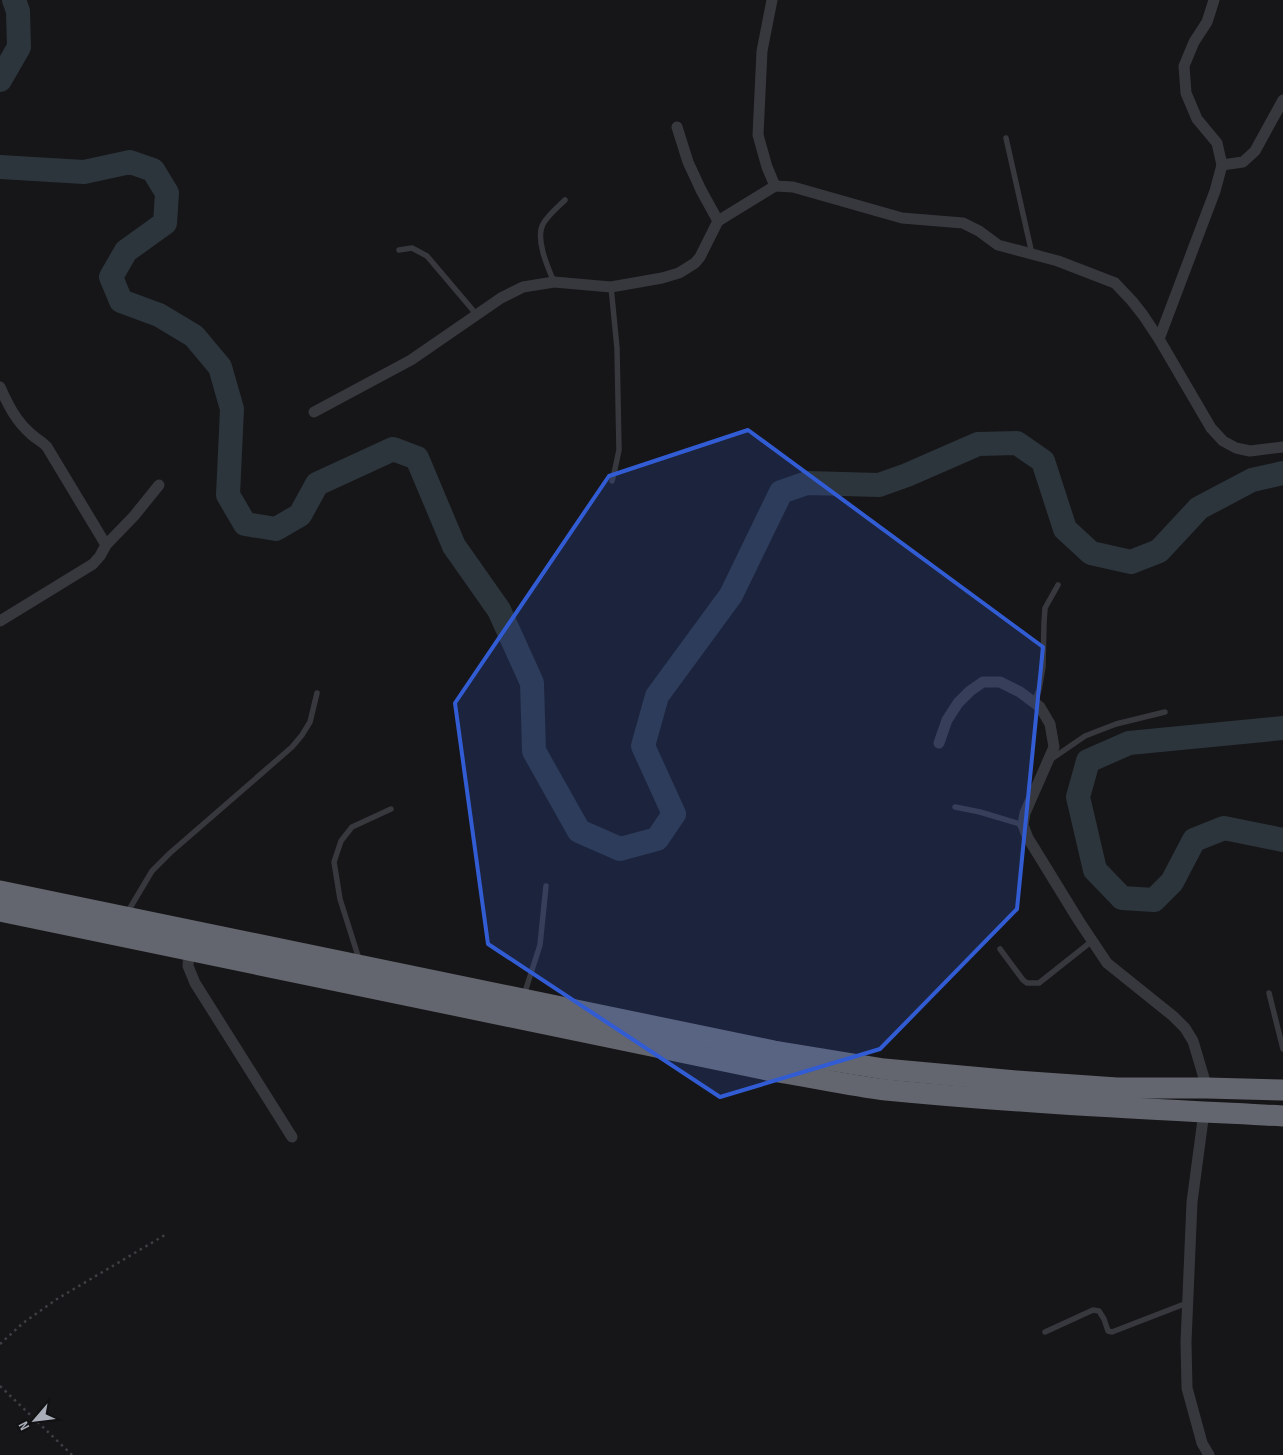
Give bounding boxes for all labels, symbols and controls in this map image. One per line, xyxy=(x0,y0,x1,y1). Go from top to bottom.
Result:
north arrow xyxy=(10,1395,60,1445)
text: N xyxy=(15,1419,33,1433)

